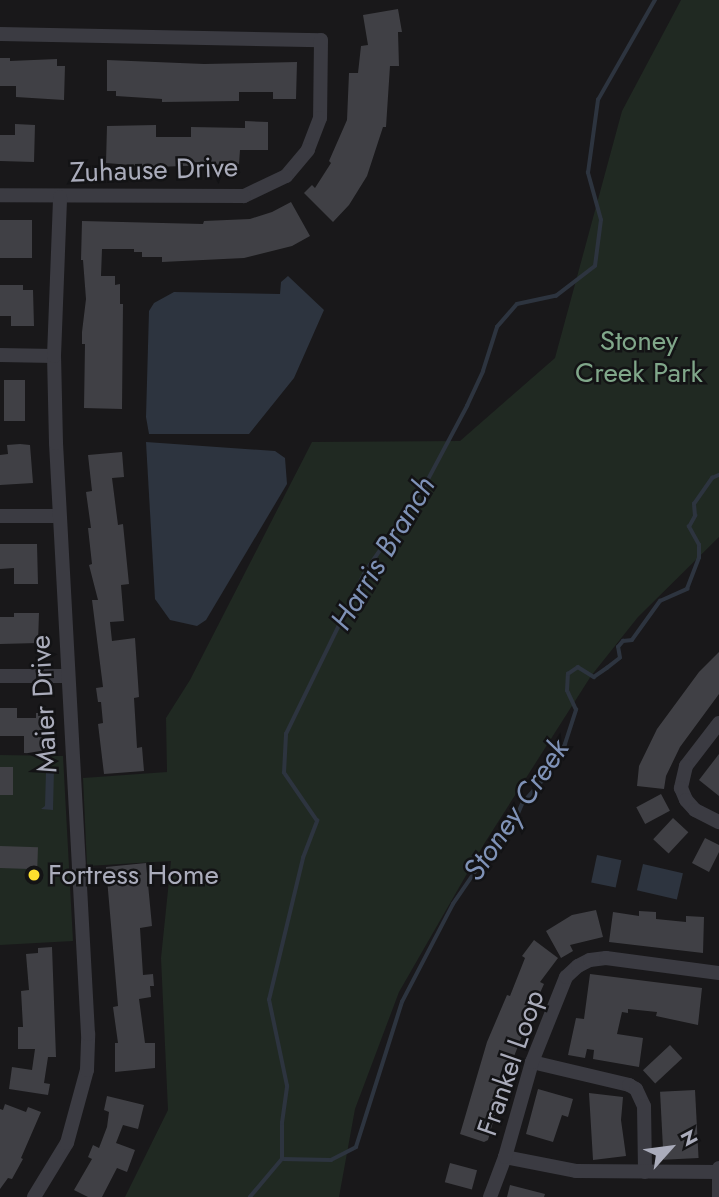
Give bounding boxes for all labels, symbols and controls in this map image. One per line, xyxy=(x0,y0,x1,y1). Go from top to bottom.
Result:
street label: Zuhause Drive xyxy=(69,150,239,190)
park label: Stoney Creek Park xyxy=(575,324,703,390)
water label: Harris Branch xyxy=(323,470,443,636)
street label: Maier Drive xyxy=(24,634,64,774)
water label: Stoney Creek xyxy=(456,732,576,888)
place label: Fortress Home xyxy=(48,858,219,892)
marker: Fortress Home xyxy=(26,867,42,883)
street label: Frankel Loop xyxy=(470,986,552,1140)
north arrow xyxy=(635,1113,705,1183)
text: N xyxy=(674,1125,704,1151)

